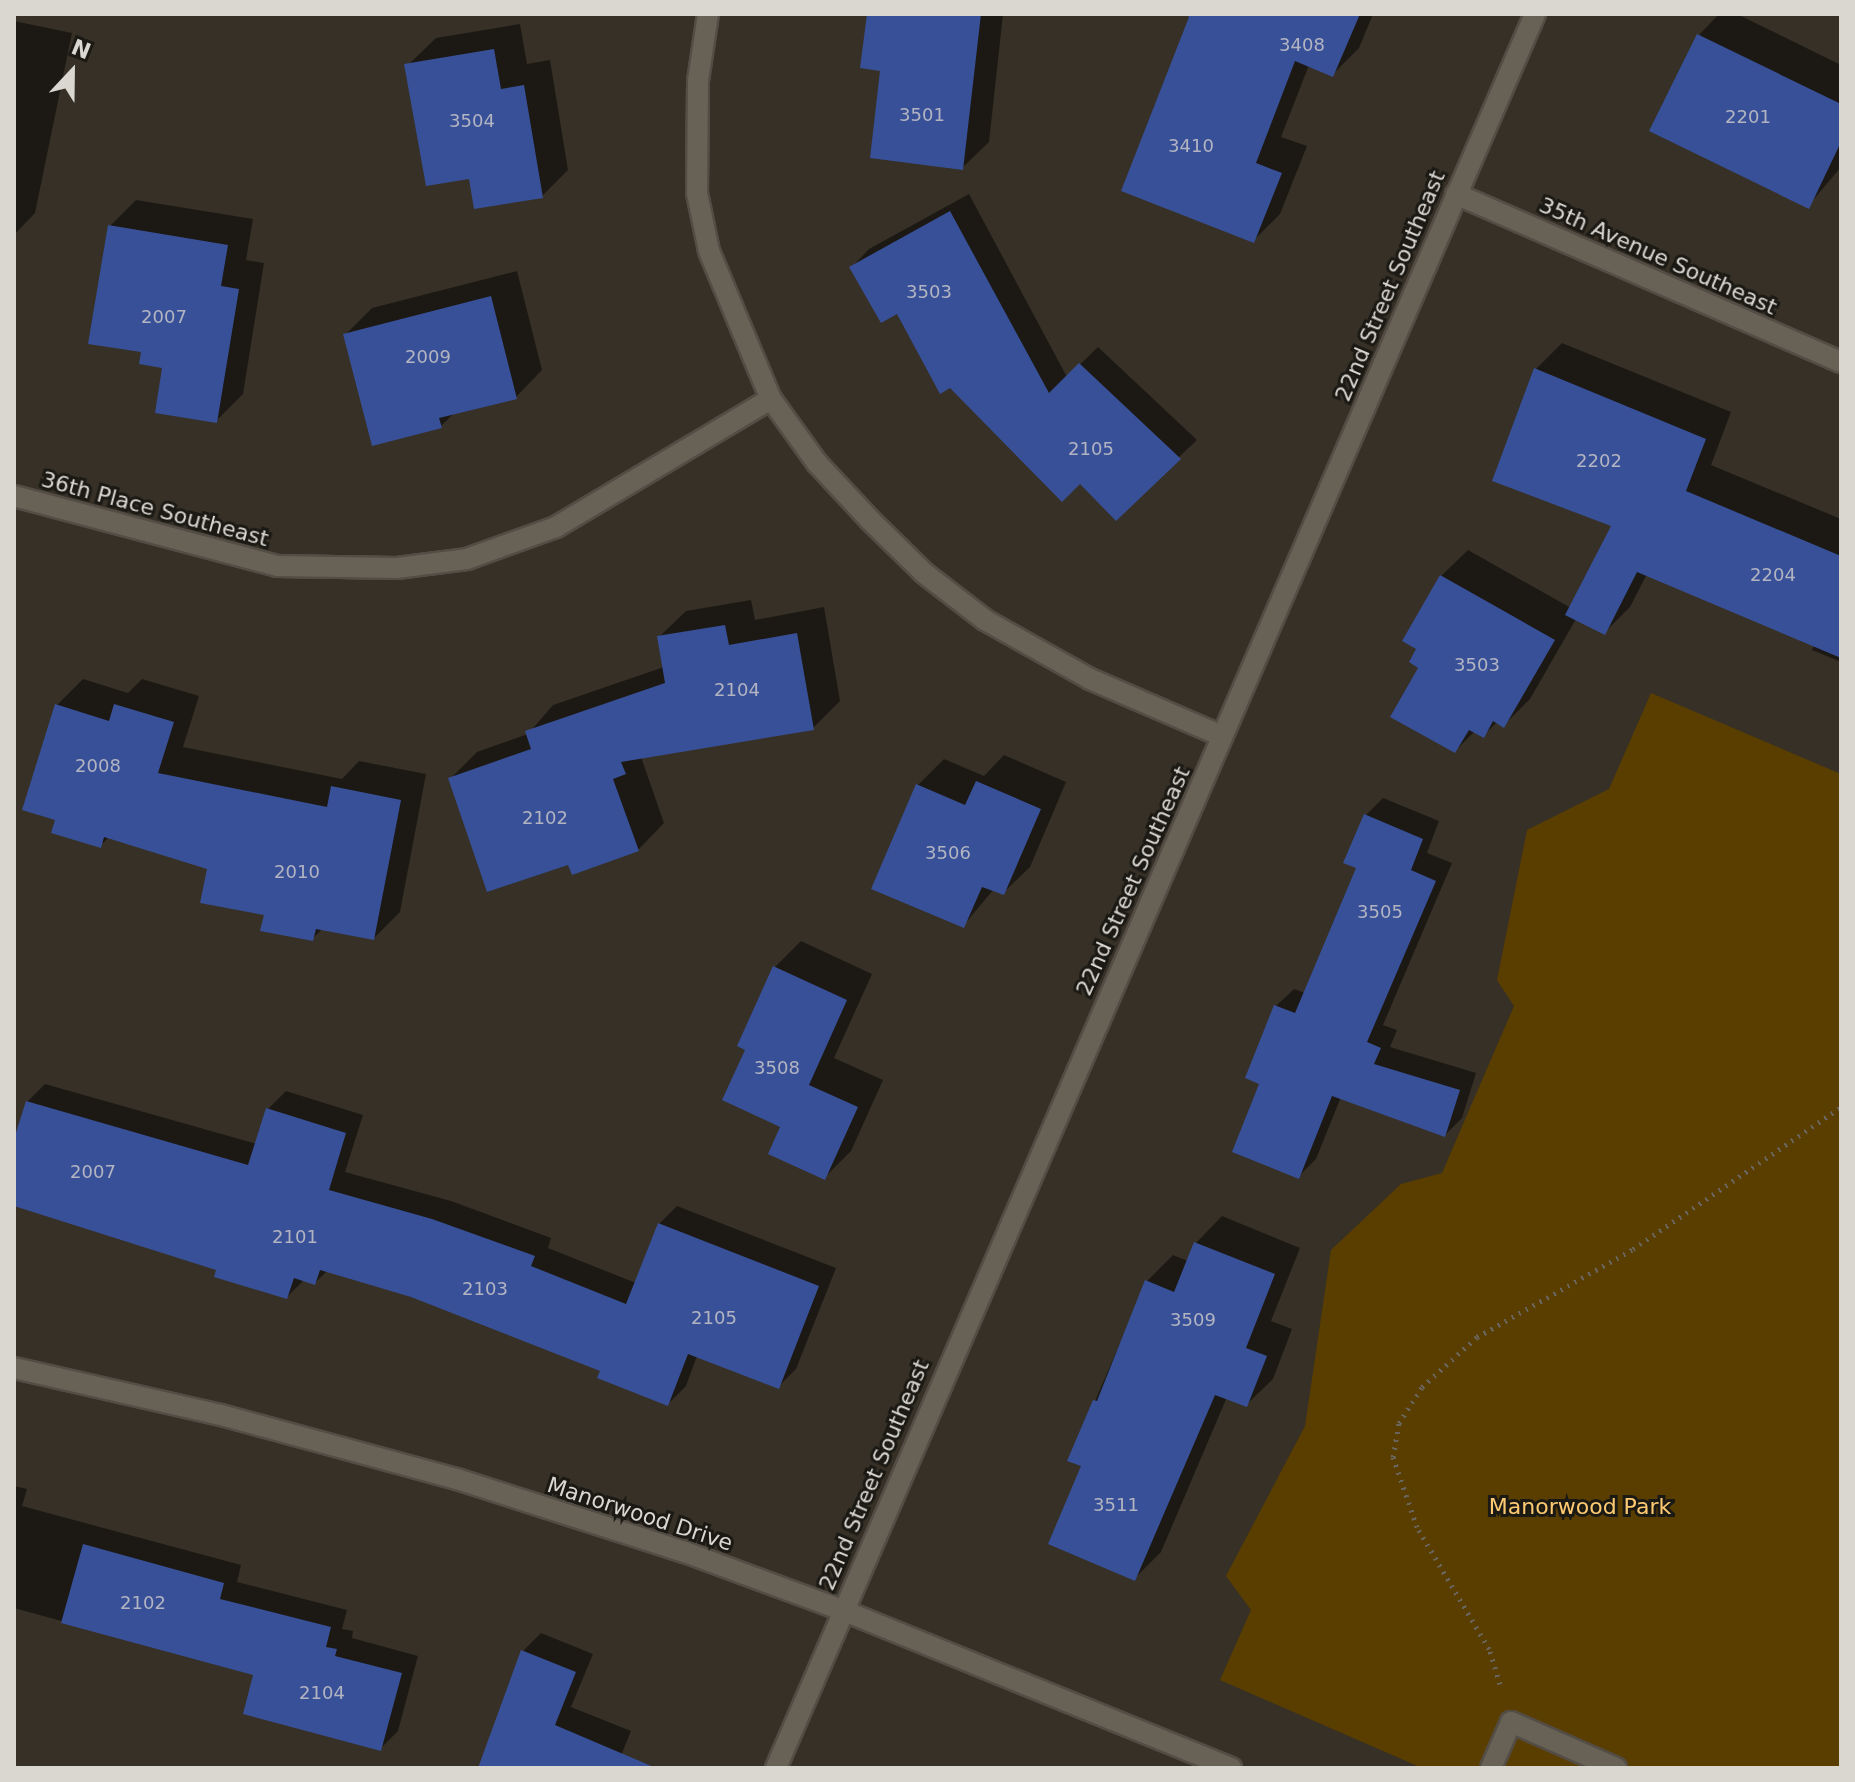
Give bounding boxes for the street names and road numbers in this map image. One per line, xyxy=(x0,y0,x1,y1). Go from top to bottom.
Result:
street label: 22nd Street Southeast xyxy=(1329,167,1451,405)
street label: 35th Avenue Southeast xyxy=(1535,192,1781,320)
street label: 36th Place Southeast xyxy=(39,466,271,552)
street label: 22nd Street Southeast xyxy=(1071,762,1195,1000)
street label: 22nd Street Southeast xyxy=(813,1356,935,1594)
street label: Manorwood Drive xyxy=(544,1472,736,1556)

